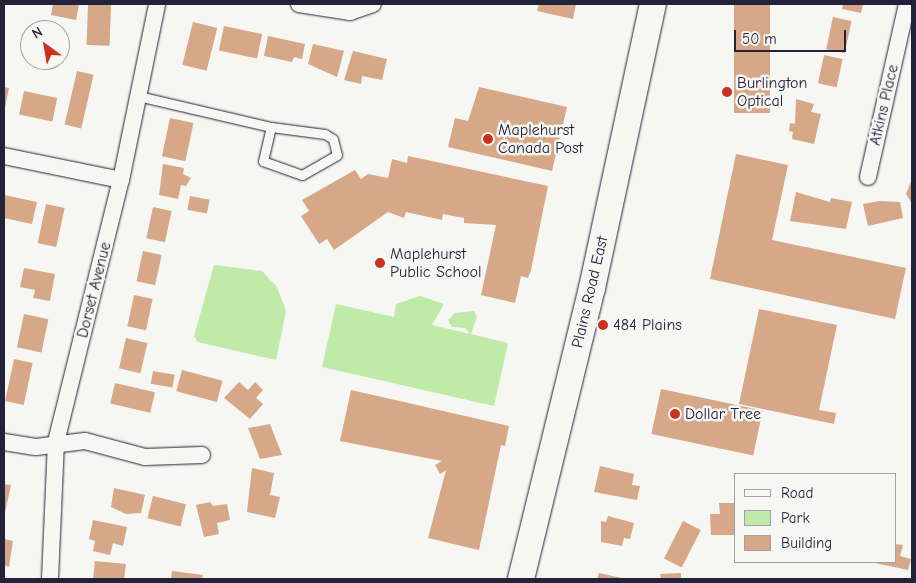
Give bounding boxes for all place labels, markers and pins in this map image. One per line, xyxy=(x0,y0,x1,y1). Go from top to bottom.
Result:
place label: Burlington Optical xyxy=(737,73,807,111)
marker: Burlington Optical xyxy=(721,86,733,98)
place label: Maplehurst Canada Post xyxy=(498,120,583,158)
marker: Maplehurst Canada Post xyxy=(482,133,494,145)
place label: Maplehurst Public School xyxy=(390,244,481,282)
marker: Maplehurst Public School xyxy=(374,257,386,269)
place label: 484 Plains xyxy=(613,315,682,335)
marker: 484 Plains xyxy=(597,319,609,331)
place label: Dollar Tree xyxy=(685,404,761,424)
marker: Dollar Tree xyxy=(669,408,681,420)

